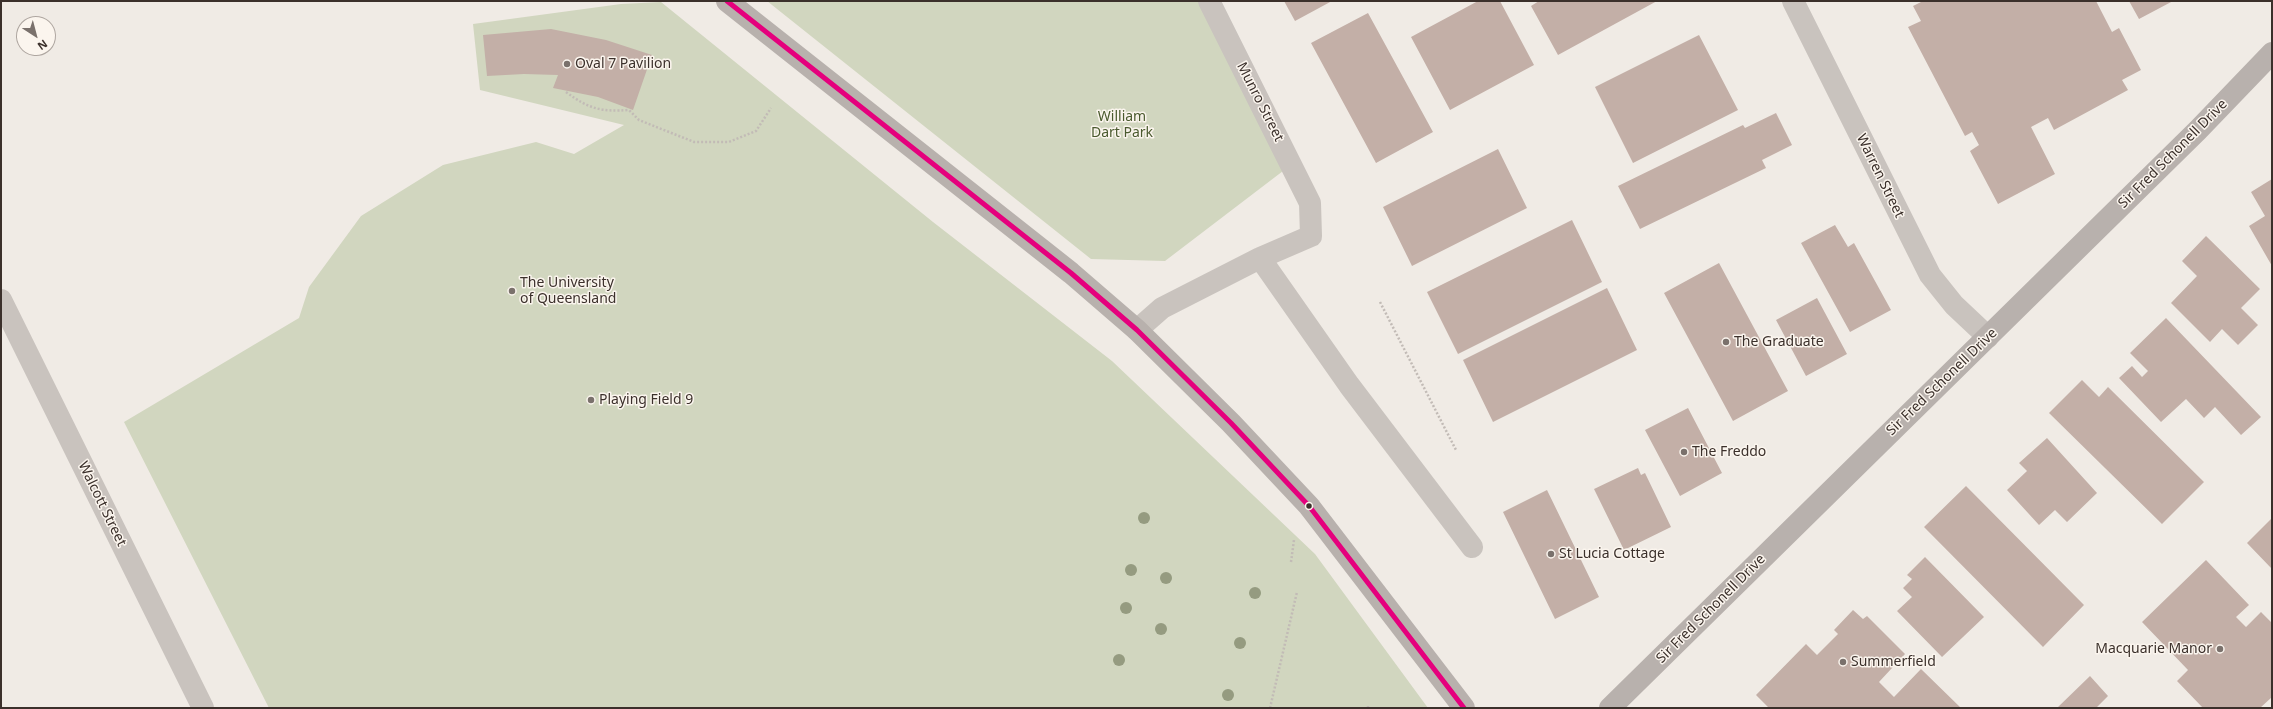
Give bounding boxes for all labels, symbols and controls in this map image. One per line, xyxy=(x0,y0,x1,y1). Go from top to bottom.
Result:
north arrow xyxy=(16,16,56,56)
text: N xyxy=(35,37,51,54)
place label: Oval 7 Pavilion xyxy=(575,56,671,72)
marker: Oval 7 Pavilion xyxy=(562,59,572,69)
street label: Munro Street xyxy=(1233,60,1287,144)
street label: Sir Fred Schonell Drive xyxy=(2115,96,2231,212)
park label: William Dart Park xyxy=(1091,109,1153,142)
street label: Warren Street xyxy=(1852,131,1908,221)
place label: The University of Queensland xyxy=(520,275,616,308)
marker: The University of Queensland xyxy=(507,286,517,296)
street label: Sir Fred Schonell Drive xyxy=(1883,325,2001,439)
place label: The Graduate xyxy=(1734,334,1824,350)
marker: The Graduate xyxy=(1721,337,1731,347)
place label: Playing Field 9 xyxy=(599,392,693,408)
marker: Playing Field 9 xyxy=(586,395,596,405)
place label: The Freddo xyxy=(1692,444,1766,460)
marker: The Freddo xyxy=(1679,447,1689,457)
street label: Walcott Street xyxy=(74,459,130,549)
unlabelled marker xyxy=(1304,501,1314,511)
place label: St Lucia Cottage xyxy=(1559,546,1665,562)
marker: St Lucia Cottage xyxy=(1546,549,1556,559)
street label: Sir Fred Schonell Drive xyxy=(1653,551,1769,667)
place label: Macquarie Manor xyxy=(2095,641,2212,657)
marker: Macquarie Manor xyxy=(2215,644,2225,654)
place label: Summerfield xyxy=(1851,654,1936,670)
marker: Summerfield xyxy=(1838,657,1848,667)

